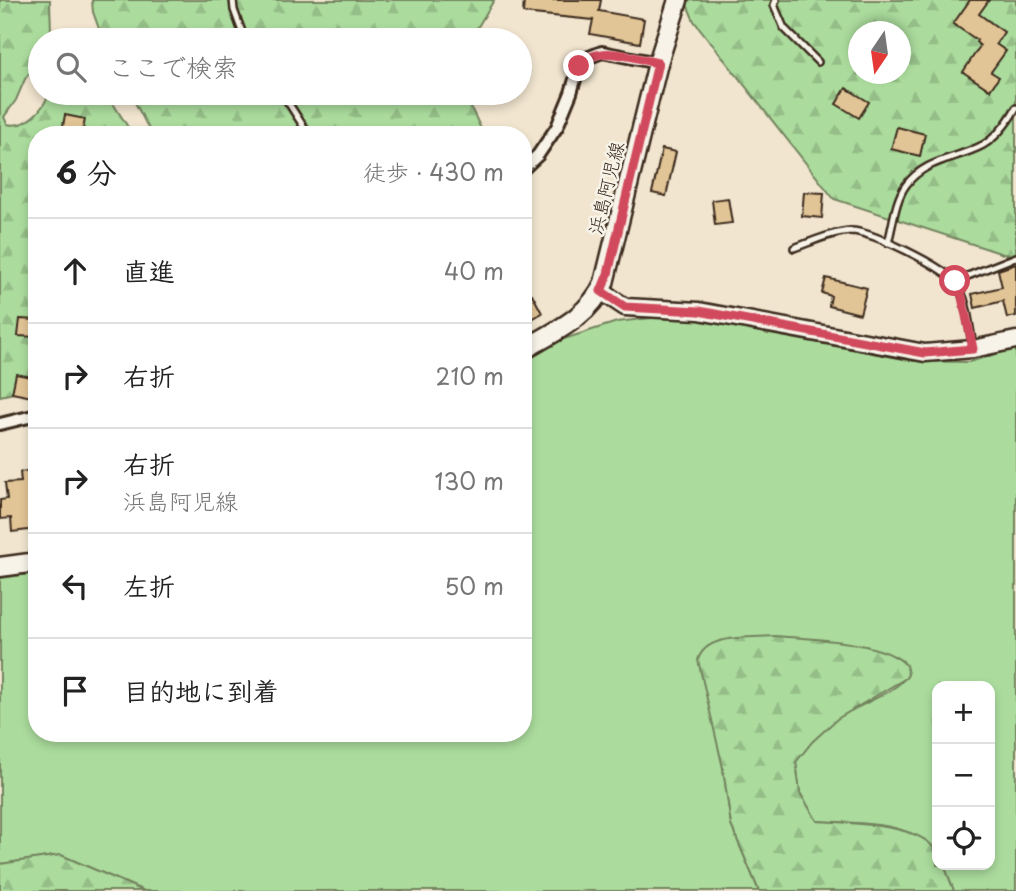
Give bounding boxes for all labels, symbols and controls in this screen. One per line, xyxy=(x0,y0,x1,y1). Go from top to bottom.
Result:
north arrow xyxy=(848,21,911,84)
search box xyxy=(28,28,532,105)
text: ここで検索 xyxy=(108,47,238,86)
icon: search xyxy=(52,48,90,86)
route end xyxy=(563,50,594,81)
street label: 浜島阿児線 xyxy=(580,138,630,237)
text: 6 分 xyxy=(56,149,117,194)
text: 徒歩 · 430 m xyxy=(363,154,504,189)
text: 直進 xyxy=(123,251,175,290)
icon: ahead xyxy=(56,252,94,290)
text: 40 m xyxy=(444,253,504,288)
route start xyxy=(939,265,970,296)
text: 右折 xyxy=(123,356,175,395)
icon: right xyxy=(56,357,94,395)
text: 210 m xyxy=(436,358,504,393)
text: 右折 xyxy=(123,444,175,483)
icon: right xyxy=(56,462,94,500)
text: 130 m xyxy=(434,463,504,498)
text: 浜島阿児線 xyxy=(123,483,238,518)
text: 左折 xyxy=(123,566,175,605)
icon: left xyxy=(56,567,94,605)
text: 50 m xyxy=(444,568,504,603)
text: 目的地に到着 xyxy=(123,671,279,710)
icon: arrive xyxy=(56,672,94,710)
map controls xyxy=(932,681,995,870)
button: + xyxy=(932,681,995,744)
button: − xyxy=(932,744,995,807)
button: locate xyxy=(932,807,995,870)

